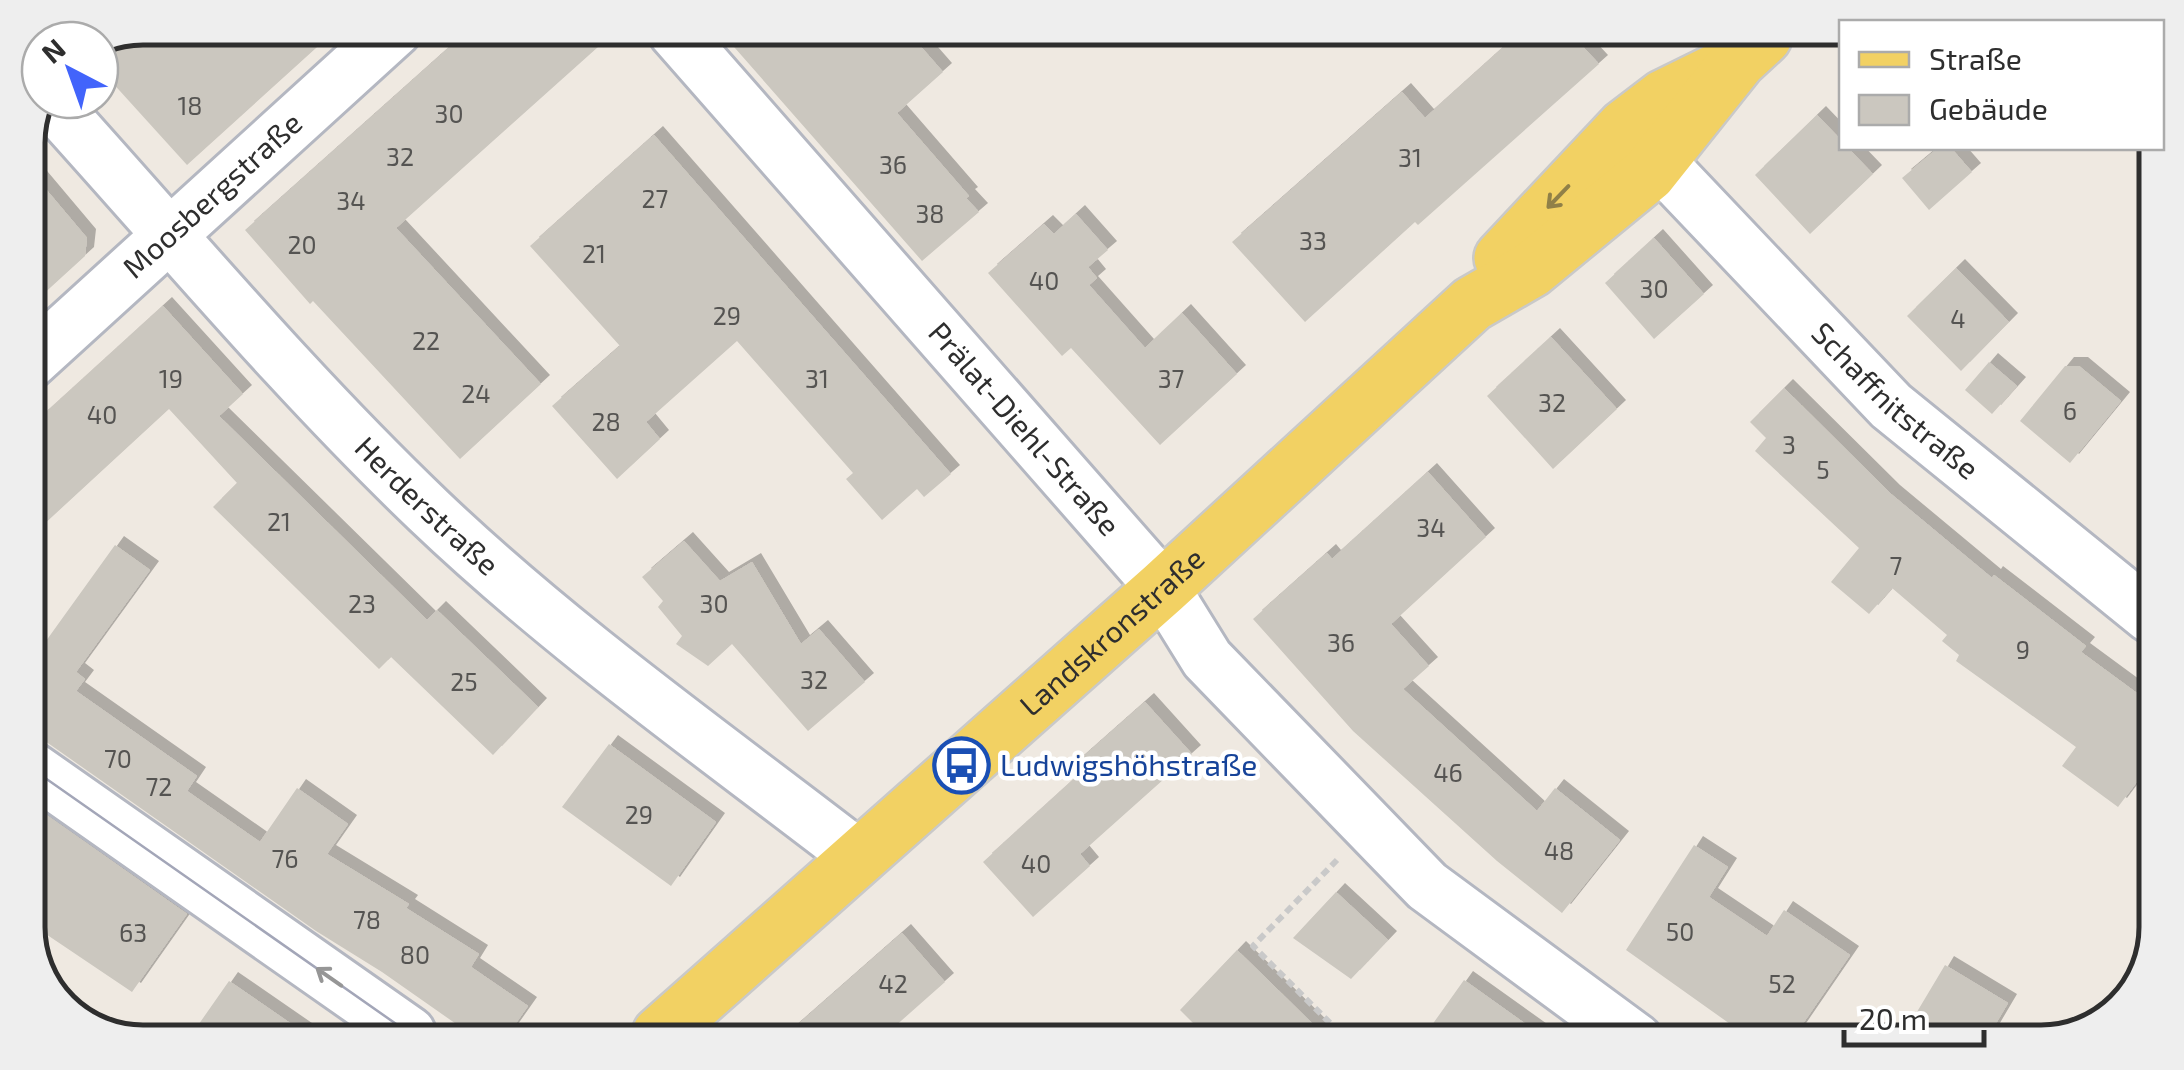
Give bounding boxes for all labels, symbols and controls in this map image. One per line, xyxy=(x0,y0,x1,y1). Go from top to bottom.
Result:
north arrow xyxy=(20,20,120,120)
legend xyxy=(1839,20,2164,150)
text: N xyxy=(34,31,72,70)
text: Straße xyxy=(1929,40,2022,76)
house number: 18 xyxy=(177,90,203,120)
text: Gebäude xyxy=(1929,90,2048,126)
house number: 30 xyxy=(435,98,463,128)
street label: Moosbergstraße xyxy=(115,104,308,285)
house number: 32 xyxy=(386,141,414,171)
house number: 31 xyxy=(1398,142,1422,172)
house number: 36 xyxy=(879,149,907,179)
house number: 27 xyxy=(642,183,669,213)
house number: 34 xyxy=(336,185,366,215)
one-way arrow xyxy=(1546,185,1570,209)
house number: 38 xyxy=(915,198,945,228)
house number: 33 xyxy=(1299,225,1327,255)
house number: 20 xyxy=(287,229,317,259)
house number: 21 xyxy=(582,238,606,268)
house number: 40 xyxy=(1029,265,1059,295)
house number: 30 xyxy=(1640,273,1668,303)
house number: 29 xyxy=(713,300,741,330)
house number: 4 xyxy=(1950,303,1966,333)
street label: Prälat-Diehl-Straße xyxy=(922,314,1128,542)
street label: Schaffnitstraße xyxy=(1805,314,1987,486)
house number: 22 xyxy=(412,325,440,355)
house number: 19 xyxy=(159,363,183,393)
house number: 31 xyxy=(805,363,829,393)
house number: 37 xyxy=(1158,363,1185,393)
house number: 24 xyxy=(461,378,491,408)
house number: 32 xyxy=(1538,387,1566,417)
house number: 6 xyxy=(2063,395,2077,425)
house number: 40 xyxy=(87,399,117,429)
house number: 28 xyxy=(591,406,621,436)
street label: Herderstraße xyxy=(348,428,507,582)
house number: 3 xyxy=(1782,429,1796,459)
house number: 5 xyxy=(1816,454,1830,484)
house number: 21 xyxy=(267,506,291,536)
house number: 34 xyxy=(1416,512,1446,542)
street label: Landskronstraße xyxy=(1012,539,1211,722)
house number: 7 xyxy=(1890,550,1903,580)
house number: 23 xyxy=(348,588,376,618)
house number: 30 xyxy=(700,588,728,618)
house number: 36 xyxy=(1327,627,1355,657)
house number: 9 xyxy=(2016,634,2030,664)
house number: 32 xyxy=(800,664,828,694)
house number: 25 xyxy=(450,666,478,696)
bus stop icon: Ludwigshöhstraße xyxy=(931,736,991,796)
house number: 70 xyxy=(104,743,132,773)
place label: Ludwigshöhstraße xyxy=(1000,746,1257,782)
house number: 46 xyxy=(1433,757,1463,787)
house number: 72 xyxy=(146,771,172,801)
house number: 29 xyxy=(625,799,653,829)
house number: 48 xyxy=(1544,835,1574,865)
house number: 76 xyxy=(271,843,299,873)
house number: 40 xyxy=(1021,848,1051,878)
house number: 78 xyxy=(353,904,381,934)
house number: 50 xyxy=(1666,916,1694,946)
house number: 63 xyxy=(119,917,147,947)
house number: 80 xyxy=(400,939,430,969)
one-way arrow xyxy=(316,967,344,988)
house number: 42 xyxy=(878,968,908,998)
house number: 52 xyxy=(1768,968,1796,998)
scale bar xyxy=(1844,985,1984,1047)
text: 20 m xyxy=(1859,1000,1927,1036)

